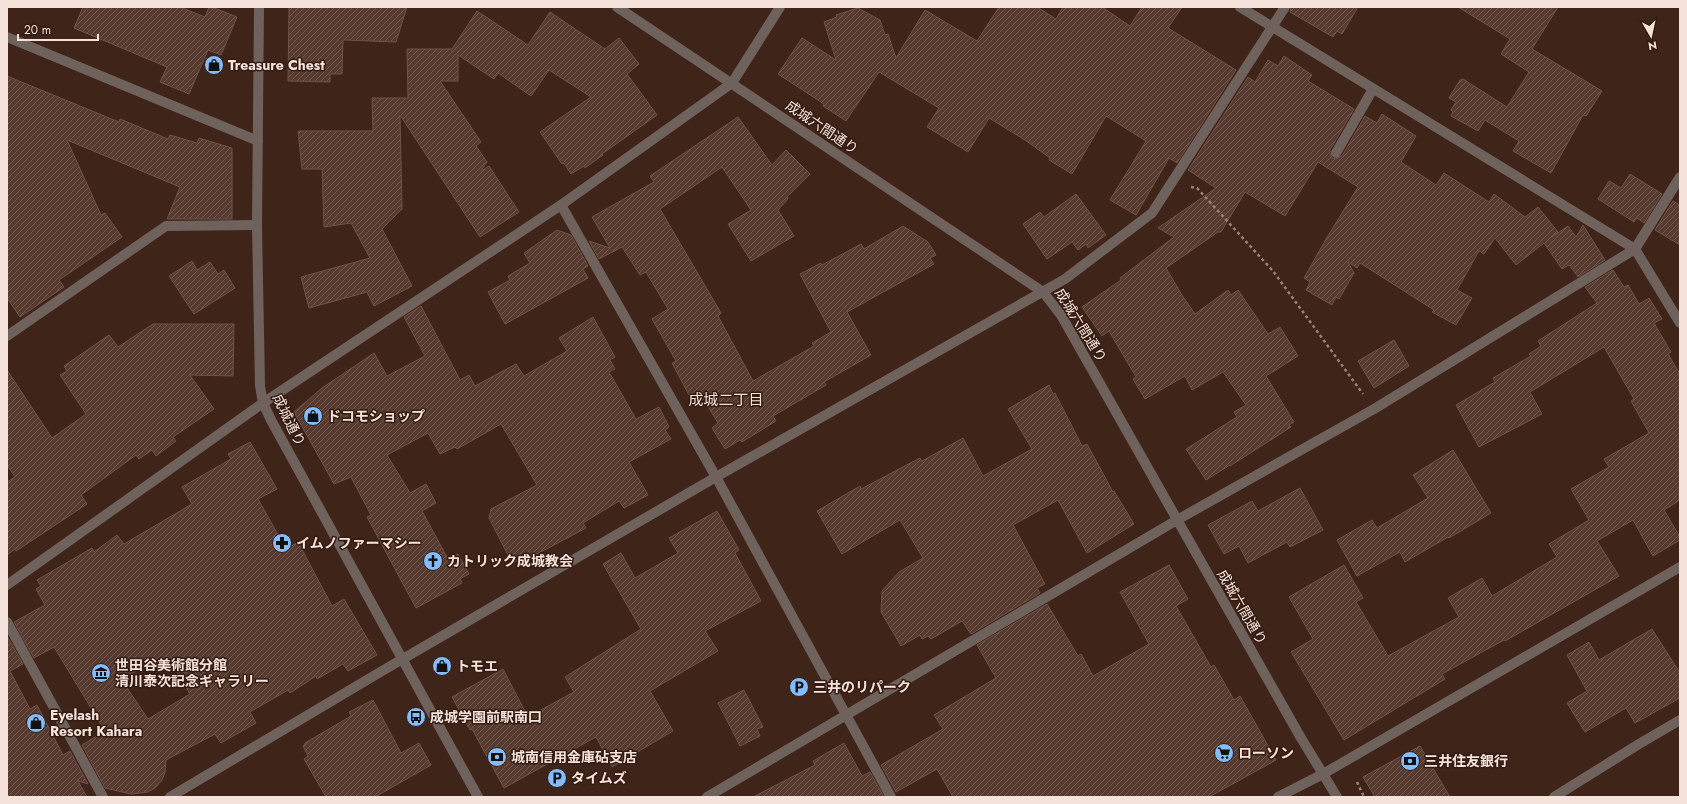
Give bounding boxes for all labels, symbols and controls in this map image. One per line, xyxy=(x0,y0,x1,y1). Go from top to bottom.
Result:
scale bar xyxy=(18,16,98,42)
north arrow xyxy=(1631,16,1671,56)
text: 20 m xyxy=(24,21,51,39)
text: N xyxy=(1647,37,1658,54)
shop icon: Treasure Chest xyxy=(203,54,225,76)
place label: Treasure Chest xyxy=(228,55,325,75)
street label: 成城六間通り xyxy=(782,95,862,159)
street label: 成城六間通り xyxy=(1050,284,1112,366)
district label: 成城二丁目 xyxy=(688,389,764,411)
street label: 成城通り xyxy=(268,390,310,450)
shop icon: ドコモショップ xyxy=(302,405,324,427)
place label: ドコモショップ xyxy=(327,406,425,426)
pharmacy icon: イムノファーマシー xyxy=(271,532,293,554)
place label: イムノファーマシー xyxy=(296,533,422,553)
church icon: カトリック成城教会 xyxy=(422,550,444,572)
place label: カトリック成城教会 xyxy=(447,551,573,571)
street label: 成城六間通り xyxy=(1212,566,1272,648)
place label: 世田谷美術館分館 清川泰次記念ギャラリー xyxy=(115,655,269,691)
shop icon: トモエ xyxy=(431,655,453,677)
place label: トモエ xyxy=(456,656,498,676)
museum icon: 世田谷美術館分館 清川泰次記念ギャラリー xyxy=(90,662,112,684)
parking icon: 三井のリパーク xyxy=(788,676,810,698)
place label: 三井のリパーク xyxy=(813,677,911,697)
place label: Eyelash Resort Kahara xyxy=(50,705,142,741)
bus stop icon: 成城学園前駅南口 xyxy=(405,706,427,728)
place label: 成城学園前駅南口 xyxy=(430,707,542,727)
shop icon: Eyelash Resort Kahara xyxy=(25,712,47,734)
supermarket icon: ローソン xyxy=(1213,742,1235,764)
place label: ローソン xyxy=(1238,743,1294,763)
bank icon: 城南信用金庫砧支店 xyxy=(486,746,508,768)
place label: 城南信用金庫砧支店 xyxy=(511,747,637,767)
bank icon: 三井住友銀行 xyxy=(1399,750,1421,772)
place label: 三井住友銀行 xyxy=(1424,751,1508,771)
parking icon: タイムズ xyxy=(546,767,568,789)
place label: タイムズ xyxy=(571,768,627,788)

